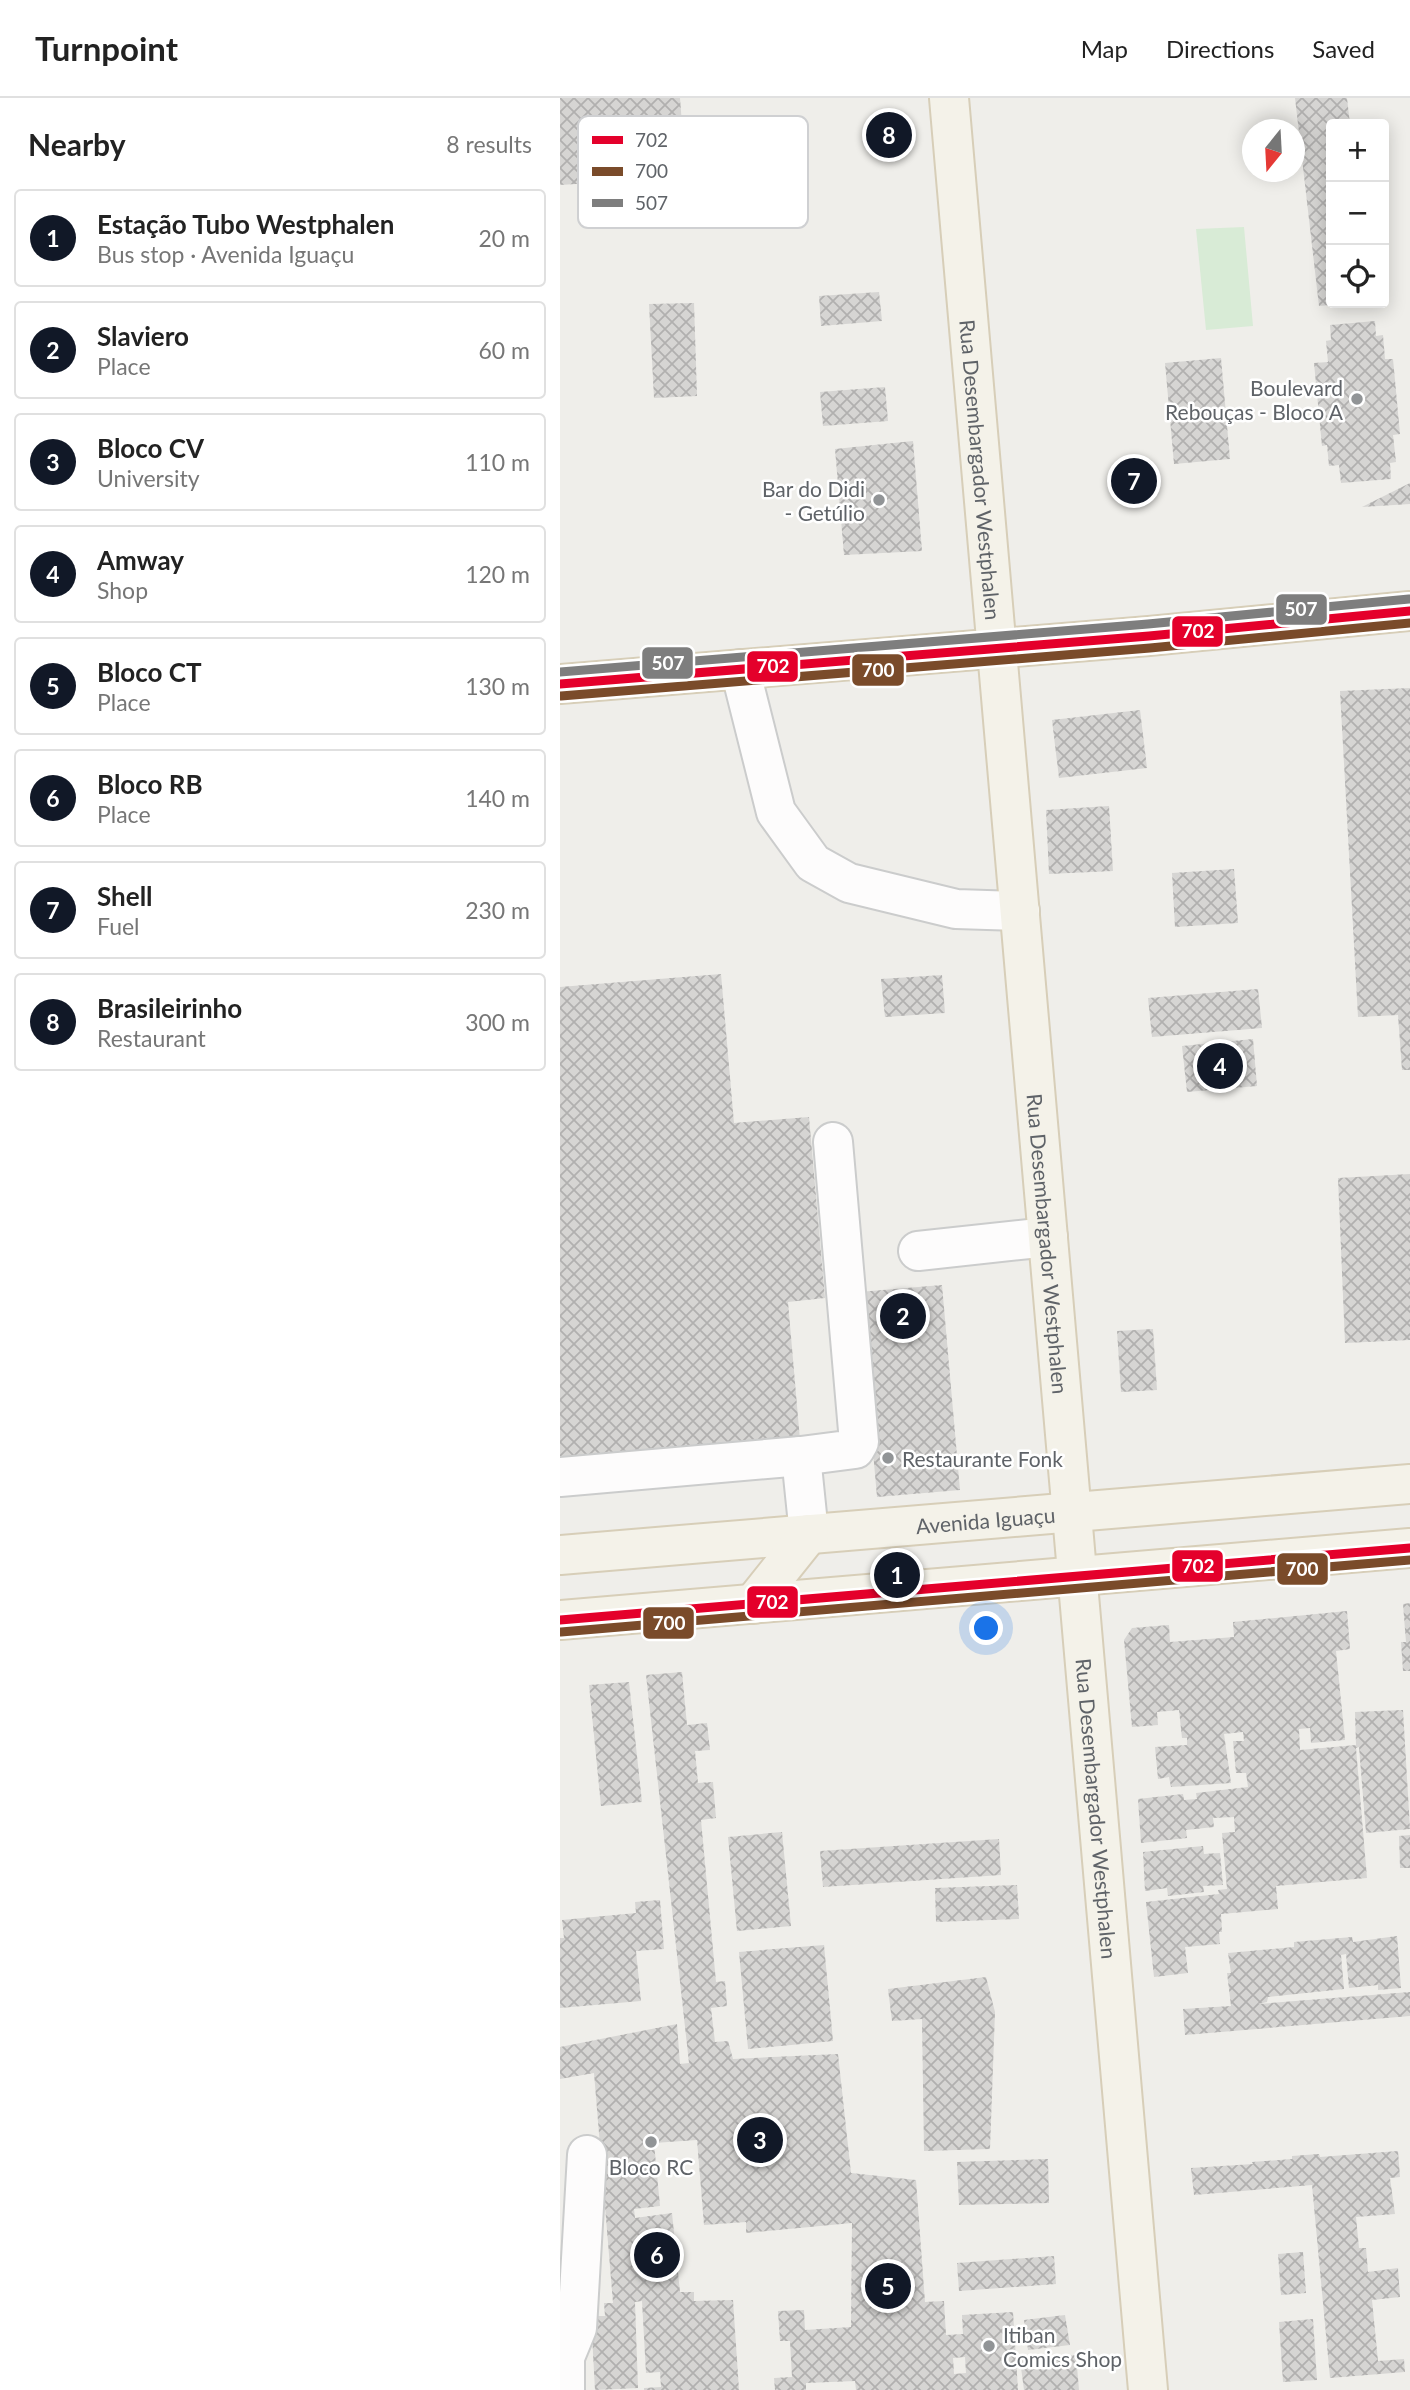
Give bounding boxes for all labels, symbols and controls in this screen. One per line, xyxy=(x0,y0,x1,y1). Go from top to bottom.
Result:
text: Turnpoint xyxy=(35,28,178,68)
text: Map xyxy=(1081,34,1128,63)
text: Directions xyxy=(1166,34,1274,63)
text: Saved xyxy=(1312,34,1375,63)
pin: 8 xyxy=(866,109,912,161)
legend xyxy=(578,116,808,228)
north arrow xyxy=(1242,119,1305,182)
map controls xyxy=(1326,119,1389,308)
button: + xyxy=(1326,119,1389,182)
text: Nearby xyxy=(28,126,126,162)
text: 702 xyxy=(635,128,668,151)
text: 8 results xyxy=(446,130,532,158)
text: 700 xyxy=(635,159,668,182)
button: − xyxy=(1326,182,1389,245)
text: 507 xyxy=(635,191,668,214)
text: Estação Tubo Westphalen xyxy=(97,208,394,240)
text: 1 xyxy=(46,224,60,252)
text: 20 m xyxy=(479,224,530,252)
text: Bus stop · Avenida Iguaçu xyxy=(97,240,354,268)
button: locate xyxy=(1326,245,1389,308)
street label: Rua Desembargador Westphalen xyxy=(956,318,1007,621)
text: Slaviero xyxy=(97,320,189,352)
text: 2 xyxy=(46,336,60,364)
text: 60 m xyxy=(479,336,530,364)
text: Place xyxy=(97,352,151,380)
place label: Boulevard Rebouças - Bloco A xyxy=(1165,375,1344,424)
marker: Boulevard Rebouças - Bloco A xyxy=(1349,391,1365,407)
text: Bloco CV xyxy=(97,432,204,464)
text: 3 xyxy=(46,448,60,476)
text: 110 m xyxy=(465,448,530,476)
pin: 7 xyxy=(1111,455,1157,507)
text: University xyxy=(97,464,200,492)
place label: Bar do Didi - Getúlio xyxy=(762,476,865,525)
marker: Bar do Didi - Getúlio xyxy=(871,492,887,508)
text: Amway xyxy=(97,544,184,576)
text: 4 xyxy=(46,560,60,588)
text: 120 m xyxy=(465,560,530,588)
text: Shop xyxy=(97,576,148,604)
line badge: 507 xyxy=(1275,593,1328,626)
text: 507 xyxy=(1284,597,1318,620)
line badge: 702 xyxy=(1171,615,1224,648)
text: 702 xyxy=(1181,619,1215,642)
line badge: 507 xyxy=(641,646,694,680)
line badge: 702 xyxy=(746,650,799,683)
text: 507 xyxy=(651,651,685,674)
line badge: 700 xyxy=(851,653,905,687)
text: 702 xyxy=(756,654,790,677)
text: Bloco CT xyxy=(97,656,202,688)
text: 700 xyxy=(861,658,895,681)
text: 5 xyxy=(46,672,60,700)
text: 130 m xyxy=(465,672,530,700)
text: Place xyxy=(97,688,151,716)
text: Bloco RB xyxy=(97,768,203,800)
text: 6 xyxy=(46,784,60,812)
text: 140 m xyxy=(465,784,530,812)
text: Place xyxy=(97,800,151,828)
text: Shell xyxy=(97,880,153,912)
text: 7 xyxy=(46,896,60,924)
text: 230 m xyxy=(465,896,530,924)
text: Fuel xyxy=(97,912,140,940)
text: Brasileirinho xyxy=(97,992,242,1024)
text: 8 xyxy=(46,1008,60,1036)
text: 300 m xyxy=(465,1008,530,1036)
text: Restaurant xyxy=(97,1024,206,1052)
pin: 4 xyxy=(1197,1040,1243,1092)
street label: Rua Desembargador Westphalen xyxy=(1023,1092,1074,1395)
pin: 2 xyxy=(880,1290,926,1342)
place label: Restaurante Fonk xyxy=(902,1446,1063,1471)
marker: Restaurante Fonk xyxy=(880,1450,896,1466)
street label: Avenida Iguaçu xyxy=(915,1501,1056,1538)
pin: 1 xyxy=(874,1549,920,1601)
line badge: 702 xyxy=(1171,1549,1224,1583)
line badge: 700 xyxy=(1276,1552,1329,1586)
text: 702 xyxy=(1181,1554,1215,1577)
text: 700 xyxy=(1285,1557,1319,1580)
line badge: 702 xyxy=(746,1585,799,1619)
text: 702 xyxy=(755,1590,789,1613)
line badge: 700 xyxy=(642,1606,695,1640)
text: 700 xyxy=(652,1611,686,1634)
your location xyxy=(969,1611,1003,1645)
street label: Rua Desembargador Westphalen xyxy=(1072,1657,1123,1960)
pin: 3 xyxy=(737,2114,783,2166)
marker: Bloco RC xyxy=(643,2134,659,2150)
place label: Bloco RC xyxy=(609,2154,693,2179)
pin: 6 xyxy=(634,2229,680,2281)
pin: 5 xyxy=(865,2260,911,2312)
place label: Itiban Comics Shop xyxy=(1003,2322,1122,2371)
marker: Itiban Comics Shop xyxy=(981,2338,997,2354)

